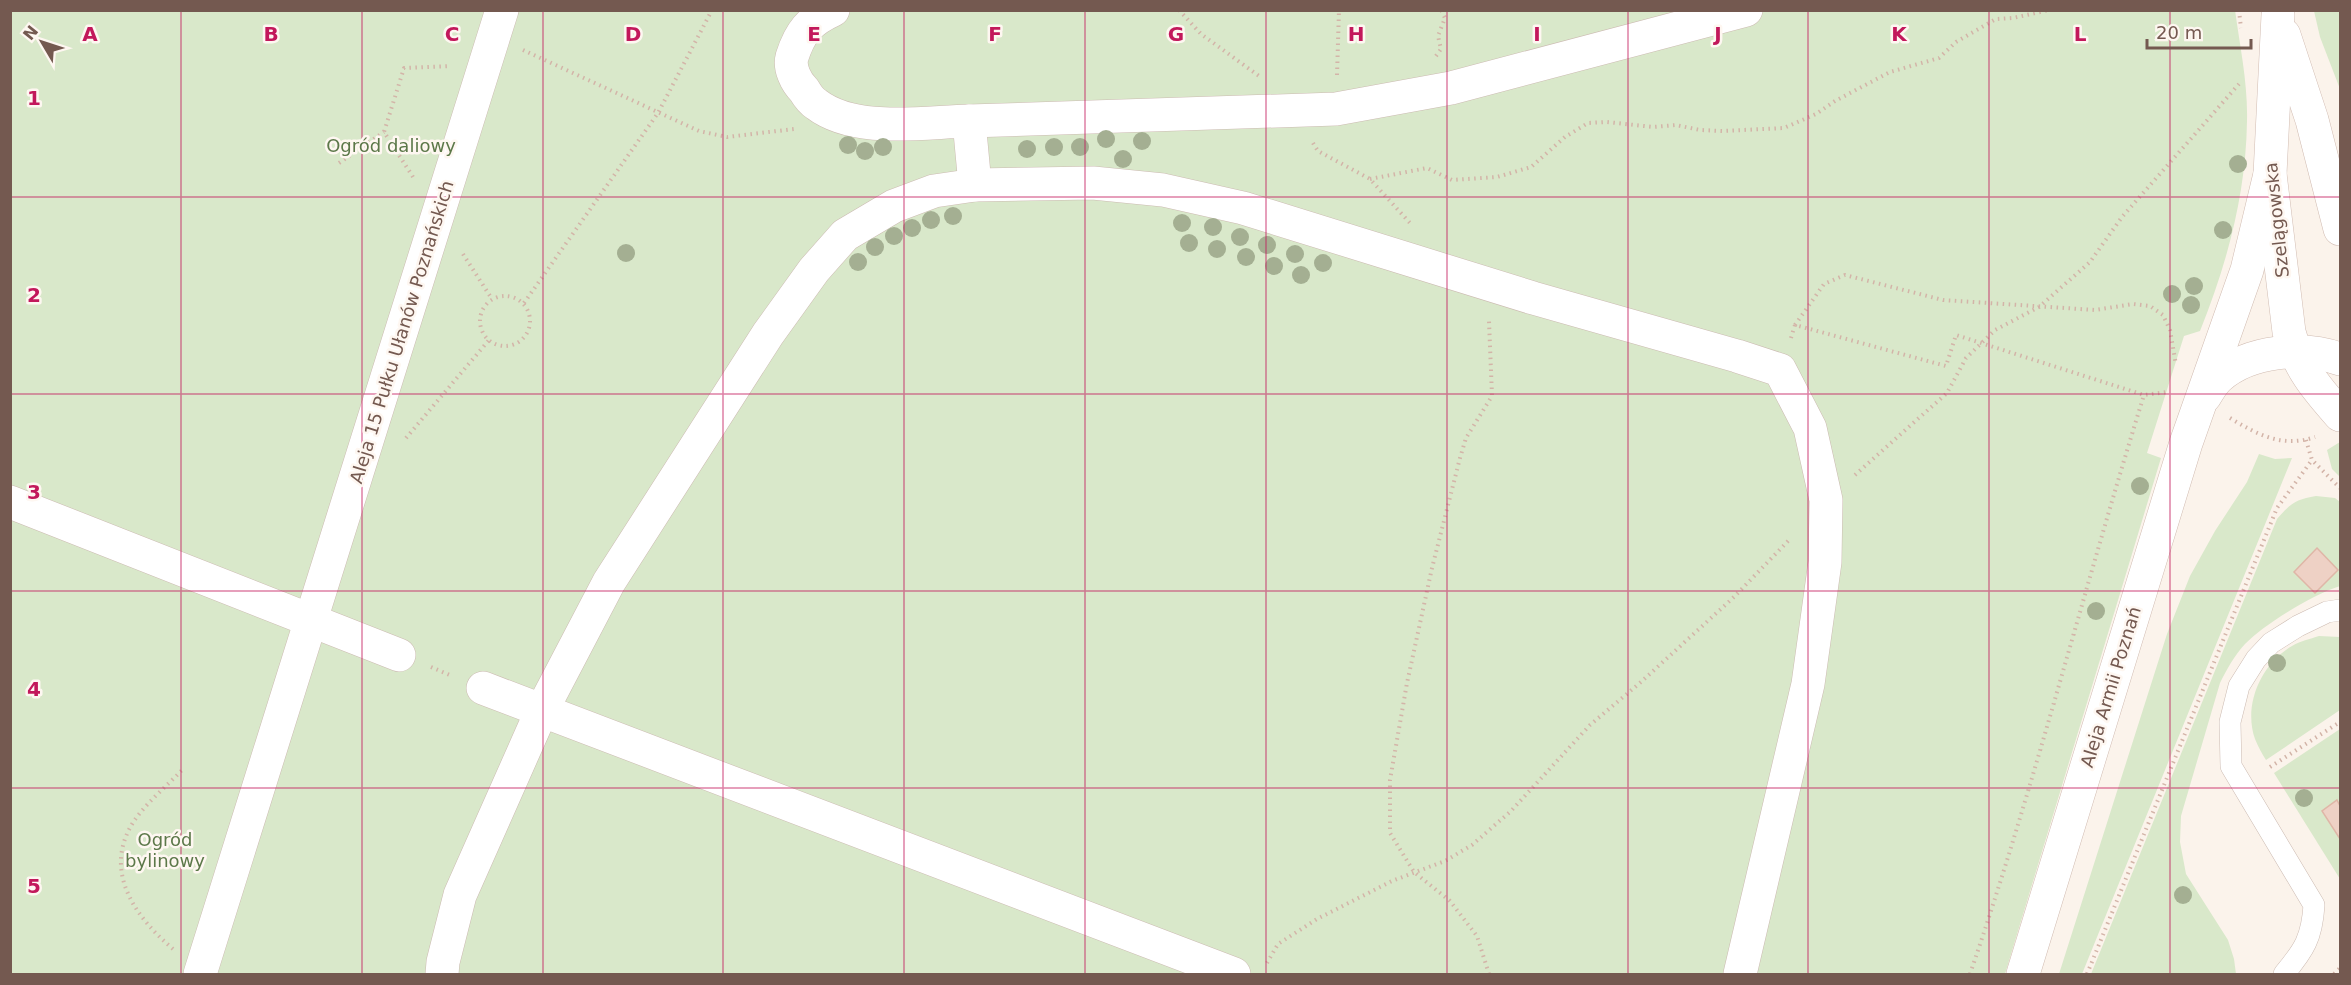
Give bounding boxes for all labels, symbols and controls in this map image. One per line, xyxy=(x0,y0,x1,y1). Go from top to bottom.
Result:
north arrow xyxy=(12,12,72,72)
scale bar xyxy=(2147,12,2250,50)
text: N xyxy=(19,22,42,44)
text: A xyxy=(82,22,98,46)
text: B xyxy=(263,22,279,46)
text: C xyxy=(445,22,459,46)
text: D xyxy=(625,22,641,46)
text: E xyxy=(807,22,821,46)
text: F xyxy=(988,22,1002,46)
text: G xyxy=(1168,22,1184,46)
text: H xyxy=(1348,22,1364,46)
text: I xyxy=(1533,22,1541,46)
text: J xyxy=(1712,22,1722,46)
text: K xyxy=(1891,22,1908,46)
text: L xyxy=(2074,22,2087,46)
text: 20 m xyxy=(2156,22,2202,43)
text: 1 xyxy=(27,86,41,110)
park label: Ogród daliowy xyxy=(326,135,456,156)
street label: Szelągowska xyxy=(2260,161,2293,279)
street label: Aleja 15 Pułku Ułanów Poznańskich xyxy=(345,178,458,486)
text: 2 xyxy=(27,283,41,307)
text: 3 xyxy=(27,480,41,504)
street label: Aleja Armii Poznań xyxy=(2076,604,2145,770)
text: 4 xyxy=(27,677,41,701)
park label: Ogród bylinowy xyxy=(125,829,205,871)
text: 5 xyxy=(27,874,41,898)

